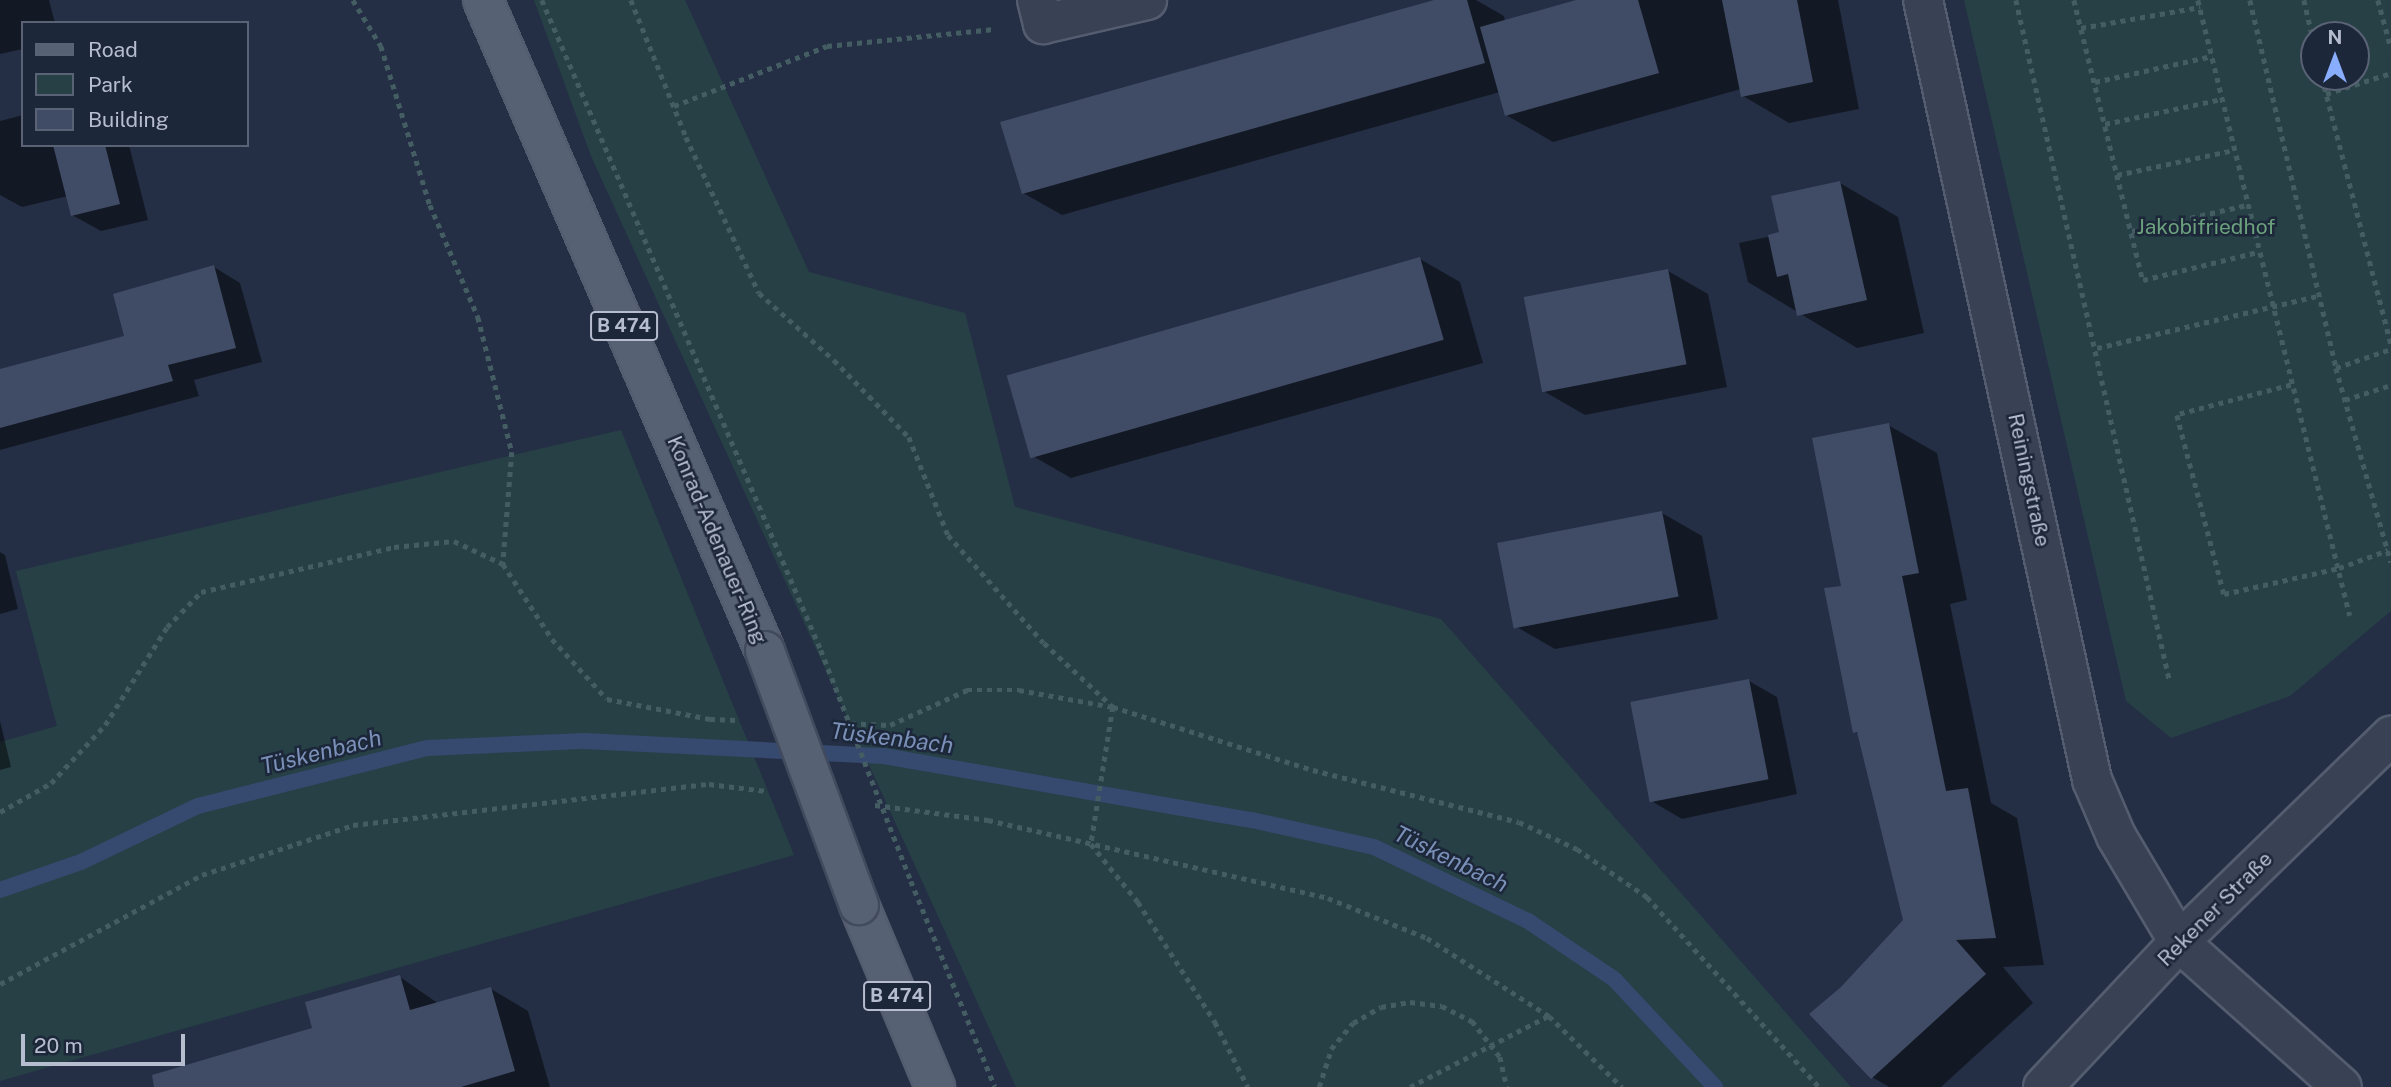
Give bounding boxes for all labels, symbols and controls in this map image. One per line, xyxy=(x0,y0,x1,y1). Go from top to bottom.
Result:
legend xyxy=(21,21,248,147)
north arrow xyxy=(2300,21,2370,91)
text: N xyxy=(2328,26,2342,48)
text: Road xyxy=(88,37,138,62)
text: Park xyxy=(88,72,133,97)
text: Building xyxy=(88,107,169,132)
park label: Jakobifriedhof xyxy=(2137,214,2275,240)
road number: B 474 xyxy=(589,310,659,342)
street label: Reiningstraße xyxy=(2003,411,2055,549)
street label: Konrad-Adenauer-Ring xyxy=(662,432,772,648)
water label: Tüskenbach xyxy=(829,717,955,759)
water label: Tüskenbach xyxy=(258,724,384,780)
water label: Tüskenbach xyxy=(1389,820,1513,898)
street label: Rekener Straße xyxy=(2152,846,2278,972)
road number: B 474 xyxy=(862,980,932,1012)
scale bar xyxy=(24,1020,189,1064)
text: 20 m xyxy=(34,1033,83,1058)

